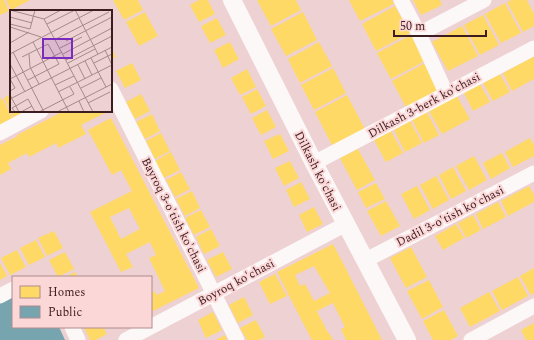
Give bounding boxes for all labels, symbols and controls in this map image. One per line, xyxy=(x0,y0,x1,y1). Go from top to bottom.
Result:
inset map xyxy=(10,10,112,112)
scale bar xyxy=(394,12,486,38)
text: 50 m xyxy=(400,17,425,36)
street label: Dilkash 3-berk ko'chasi xyxy=(365,68,484,143)
street label: Dilkash ko'chasi xyxy=(289,128,346,215)
street label: Bayroq 3-o'tish ko'chasi xyxy=(136,154,211,276)
street label: Dadil 3-o'tish ko'chasi xyxy=(393,181,508,252)
street label: Boyroq ko'chasi xyxy=(194,254,278,311)
legend xyxy=(12,276,152,328)
text: Homes xyxy=(48,283,86,302)
text: Public xyxy=(48,303,82,322)

